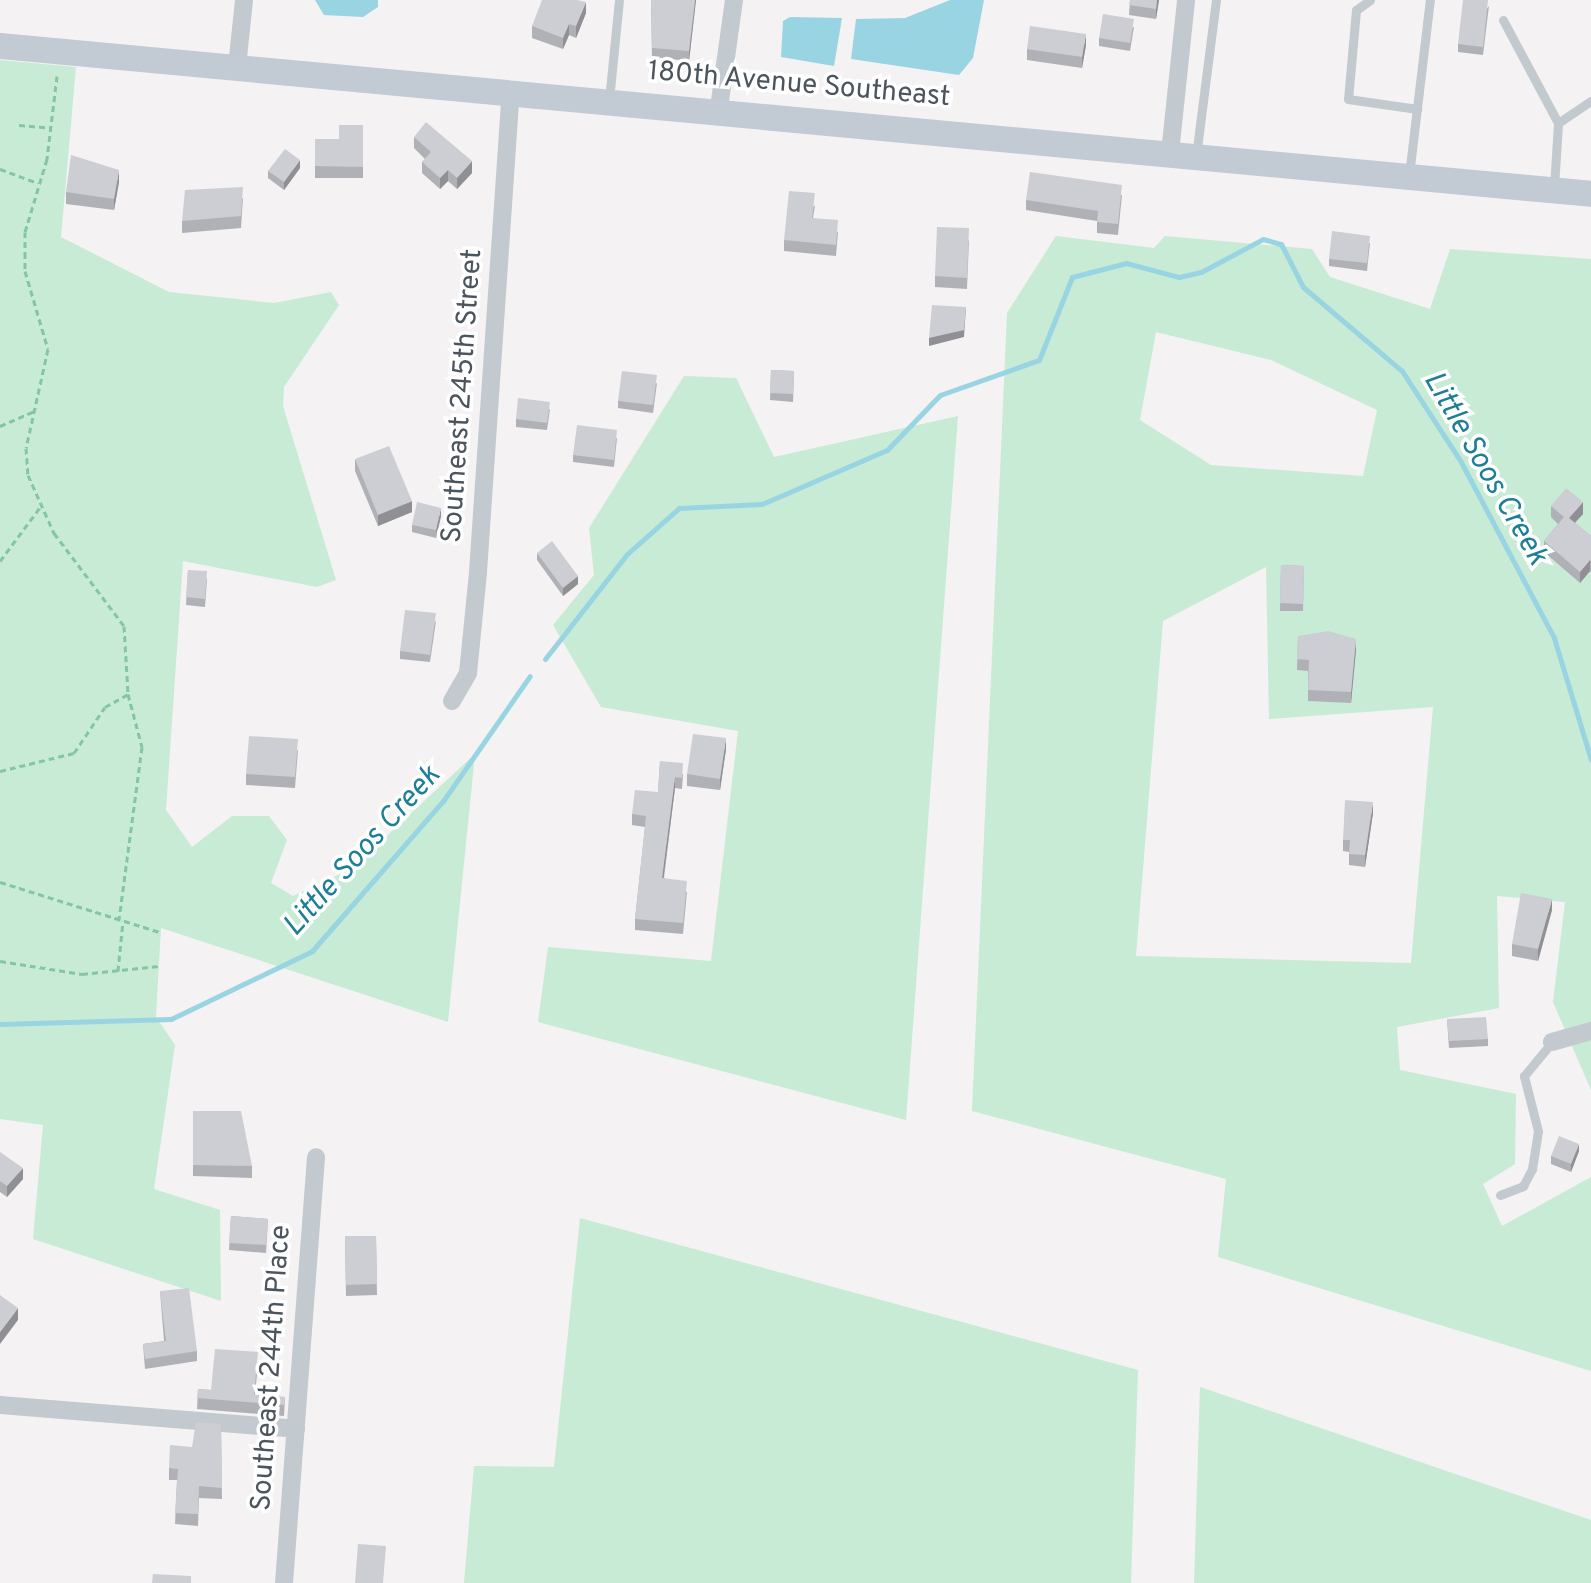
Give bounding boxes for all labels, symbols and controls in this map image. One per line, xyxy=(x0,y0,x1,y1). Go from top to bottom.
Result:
street label: 180th Avenue Southeast xyxy=(646,55,952,115)
street label: Southeast 245th Street xyxy=(436,248,490,544)
water label: Little Soos Creek xyxy=(1414,366,1554,572)
water label: Little Soos Creek xyxy=(277,759,449,945)
street label: Southeast 244th Place xyxy=(245,1224,299,1512)

